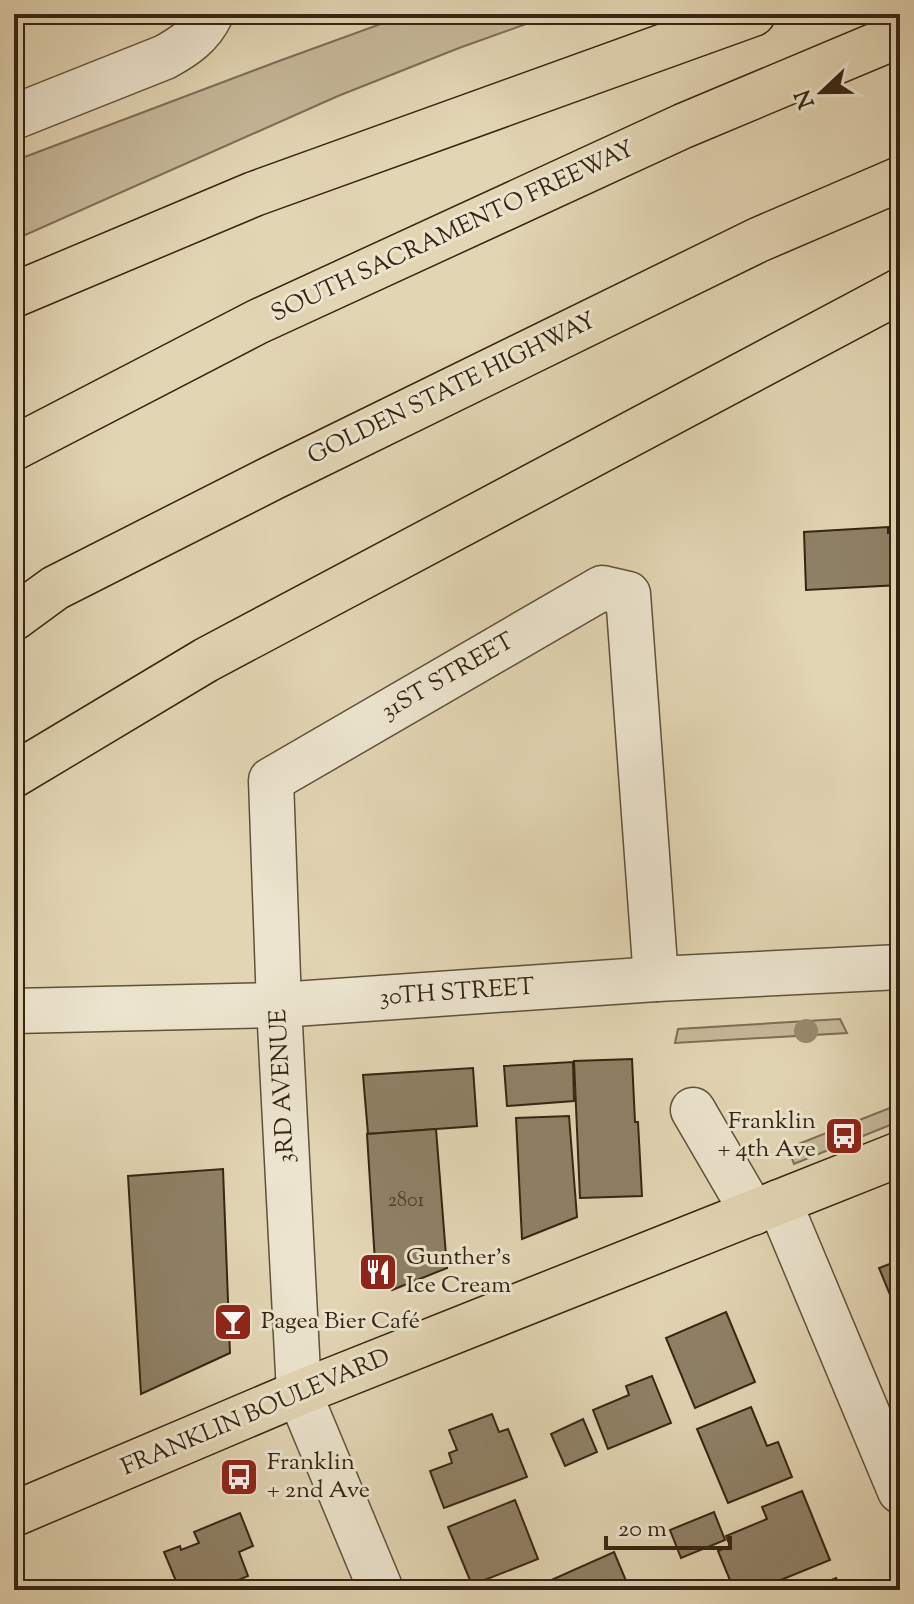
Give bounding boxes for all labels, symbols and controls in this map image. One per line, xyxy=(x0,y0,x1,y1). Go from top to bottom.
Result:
north arrow xyxy=(782,52,862,132)
text: N xyxy=(788,84,824,113)
street label: SOUTH SACRAMENTO FREEWAY xyxy=(266,133,640,331)
street label: GOLDEN STATE HIGHWAY xyxy=(302,304,602,474)
street label: 31ST STREET xyxy=(375,625,521,729)
street label: 30TH STREET xyxy=(378,971,536,1015)
street label: 3RD AVENUE xyxy=(262,1008,304,1164)
place label: Franklin + 4th Ave xyxy=(718,1105,816,1167)
bus stop icon: Franklin + 4th Ave xyxy=(823,1115,865,1157)
house number: 2801 xyxy=(388,1187,424,1216)
place label: Gunther's Ice Cream xyxy=(406,1241,511,1303)
restaurant icon: Gunther's Ice Cream xyxy=(357,1251,399,1293)
bar icon: Pagea Bier Café xyxy=(212,1301,254,1343)
place label: Pagea Bier Café xyxy=(261,1305,420,1339)
street label: FRANKLIN BOULEVARD xyxy=(116,1341,396,1485)
place label: Franklin + 2nd Ave xyxy=(267,1446,370,1508)
bus stop icon: Franklin + 2nd Ave xyxy=(218,1456,260,1498)
scale bar xyxy=(606,1500,730,1550)
text: 20 m xyxy=(618,1513,667,1547)

